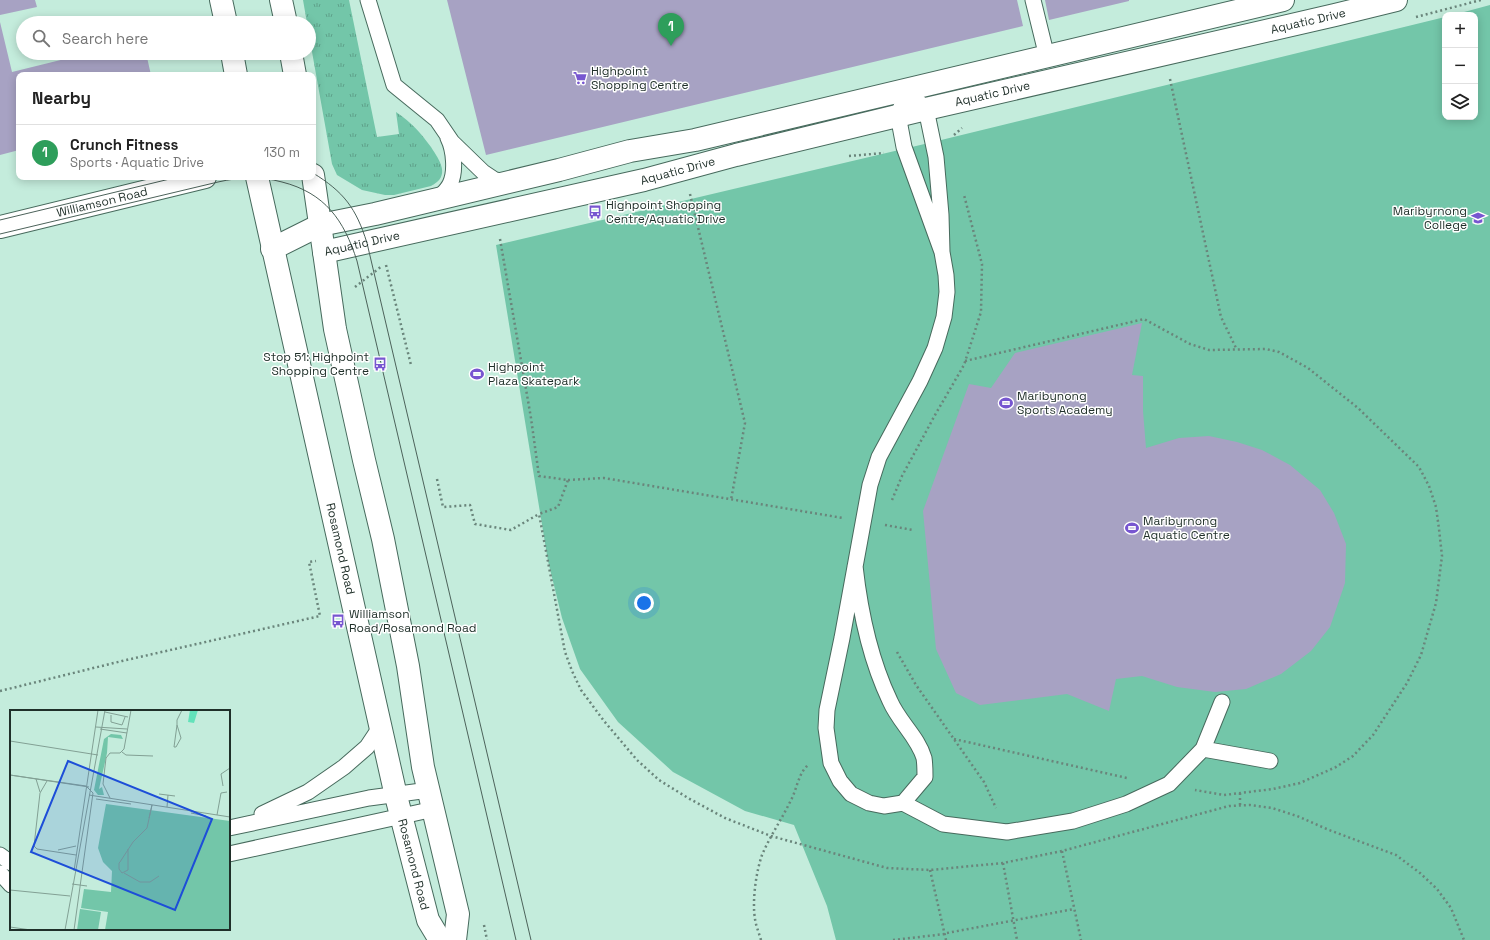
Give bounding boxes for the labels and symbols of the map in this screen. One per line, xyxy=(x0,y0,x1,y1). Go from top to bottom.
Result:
street label: Aquatic Drive xyxy=(1269,5,1347,38)
pin: 1 xyxy=(658,13,684,46)
place label: Highpoint Shopping Centre xyxy=(591,63,689,93)
supermarket icon: Highpoint Shopping Centre xyxy=(572,70,588,86)
street label: Aquatic Drive xyxy=(953,77,1032,110)
street label: Aquatic Drive xyxy=(639,153,717,189)
street label: Williamson Road xyxy=(55,183,149,221)
place label: Highpoint Shopping Centre/Aquatic Drive xyxy=(606,197,726,227)
place label: Maribyrnong College xyxy=(1393,203,1467,233)
bus stop icon: Highpoint Shopping Centre/Aquatic Drive xyxy=(587,204,603,220)
school or university icon: Maribyrnong College xyxy=(1470,210,1486,226)
street label: Aquatic Drive xyxy=(323,227,401,260)
place label: Stop 51: Highpoint Shopping Centre xyxy=(263,349,369,379)
bus stop icon: Stop 51: Highpoint Shopping Centre xyxy=(372,356,388,372)
place label: Highpoint Plaza Skatepark xyxy=(488,359,580,389)
sports icon: Highpoint Plaza Skatepark xyxy=(469,366,485,382)
place label: Maribynong Sports Academy xyxy=(1017,388,1113,418)
sports icon: Maribynong Sports Academy xyxy=(998,395,1014,411)
street label: Rosamond Road xyxy=(322,501,359,596)
place label: Maribyrnong Aquatic Centre xyxy=(1143,513,1230,543)
sports icon: Maribyrnong Aquatic Centre xyxy=(1124,520,1140,536)
your location xyxy=(634,593,654,613)
place label: Williamson Road/Rosamond Road xyxy=(349,606,476,636)
bus stop icon: Williamson Road/Rosamond Road xyxy=(330,613,346,629)
inset map xyxy=(10,710,230,930)
street label: Rosamond Road xyxy=(394,817,433,912)

